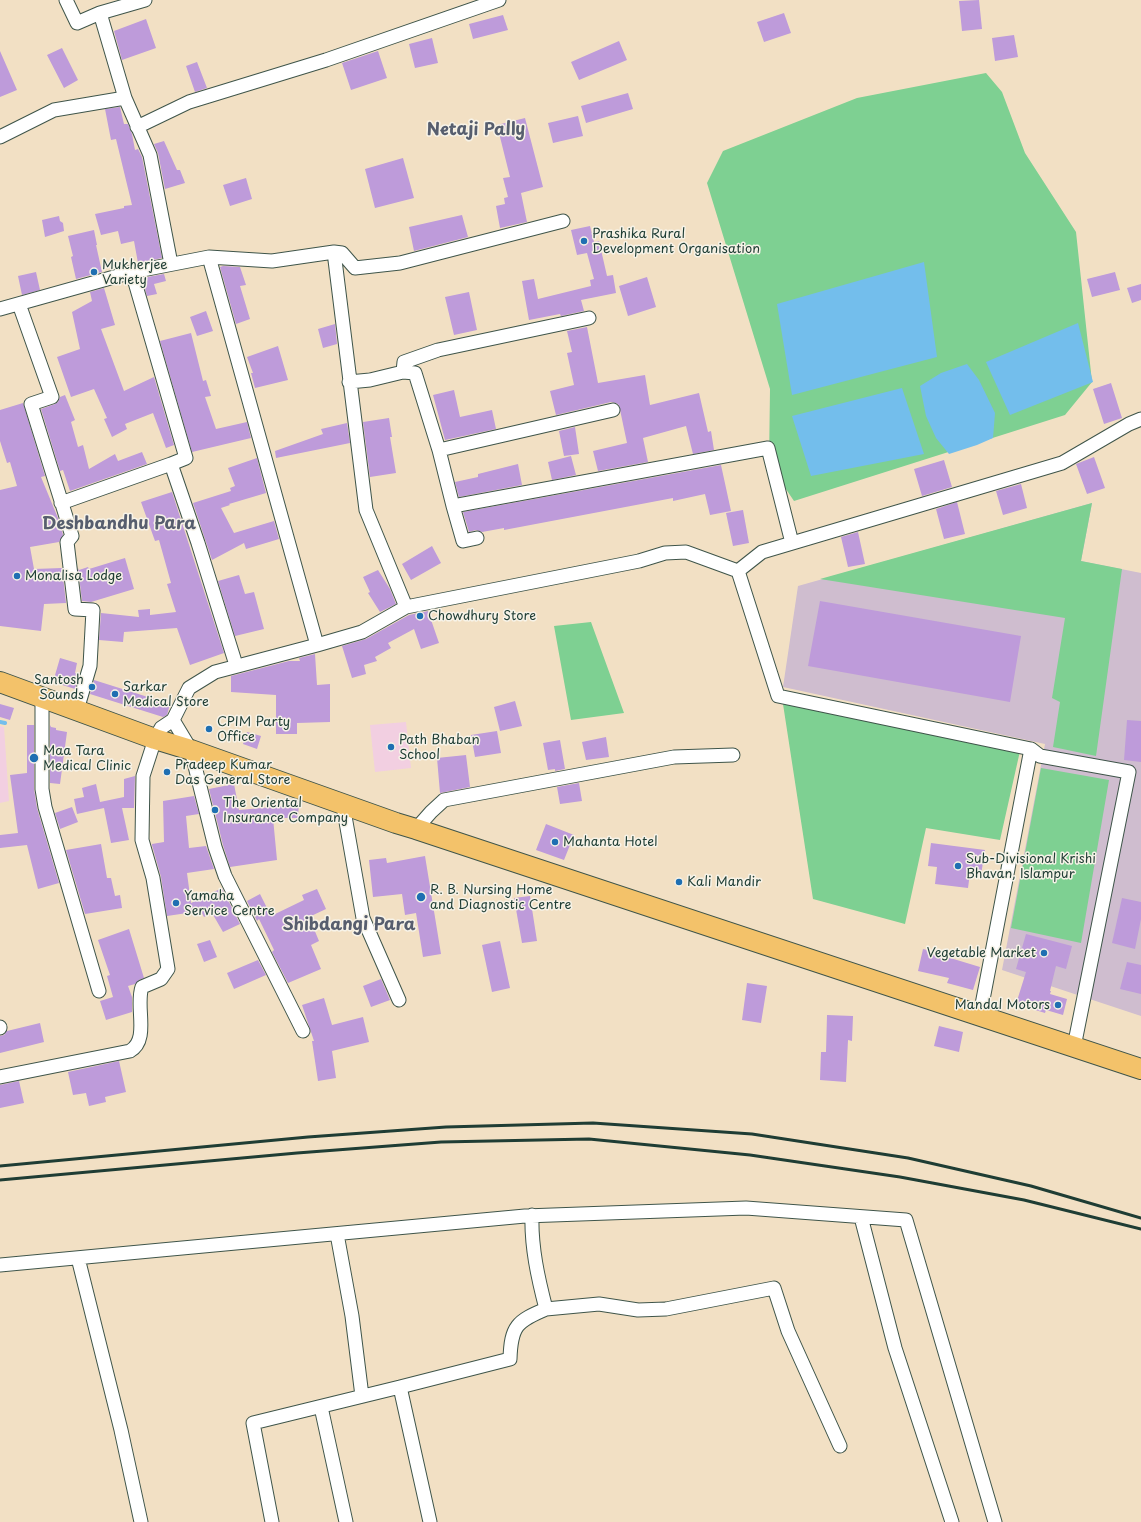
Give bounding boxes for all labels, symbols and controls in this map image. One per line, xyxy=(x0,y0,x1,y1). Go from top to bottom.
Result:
district label: Netaji Pally xyxy=(427,120,525,140)
place label: Prashika Rural Development Organisation xyxy=(592,226,760,257)
marker: Prashika Rural Development Organisation xyxy=(579,236,589,246)
place label: Mukherjee Variety xyxy=(102,257,168,288)
marker: Mukherjee Variety xyxy=(89,267,99,277)
district label: Deshbandhu Para xyxy=(42,514,196,534)
place label: Monalisa Lodge xyxy=(25,568,122,584)
marker: Monalisa Lodge xyxy=(12,571,22,581)
place label: Chowdhury Store xyxy=(428,608,536,624)
marker: Chowdhury Store xyxy=(415,611,425,621)
place label: Santosh Sounds xyxy=(34,672,84,703)
place label: Sarkar Medical Store xyxy=(123,679,209,710)
marker: Santosh Sounds xyxy=(87,682,97,692)
marker: Sarkar Medical Store xyxy=(110,689,120,699)
place label: CPIM Party Office xyxy=(217,714,290,745)
marker: CPIM Party Office xyxy=(204,724,214,734)
place label: Path Bhaban School xyxy=(399,732,480,763)
marker: Path Bhaban School xyxy=(386,742,396,752)
place label: Maa Tara Medical Clinic xyxy=(43,743,131,774)
marker: Maa Tara Medical Clinic xyxy=(28,752,40,764)
place label: Pradeep Kumar Das General Store xyxy=(175,757,290,788)
marker: Pradeep Kumar Das General Store xyxy=(162,767,172,777)
place label: The Oriental Insurance Company xyxy=(223,795,348,826)
marker: The Oriental Insurance Company xyxy=(210,805,220,815)
place label: Mahanta Hotel xyxy=(563,834,658,850)
marker: Mahanta Hotel xyxy=(550,837,560,847)
place label: Sub-Divisional Krishi Bhavan, Islampur xyxy=(966,851,1096,882)
marker: Sub-Divisional Krishi Bhavan, Islampur xyxy=(953,861,963,871)
place label: Kali Mandir xyxy=(687,874,761,890)
marker: Kali Mandir xyxy=(674,877,684,887)
place label: R. B. Nursing Home and Diagnostic Centre xyxy=(430,882,571,913)
place label: Yamaha Service Centre xyxy=(184,888,275,919)
marker: R. B. Nursing Home and Diagnostic Centre xyxy=(415,891,427,903)
marker: Yamaha Service Centre xyxy=(171,898,181,908)
district label: Shibdangi Para xyxy=(282,915,416,935)
place label: Vegetable Market xyxy=(927,945,1036,961)
marker: Vegetable Market xyxy=(1039,948,1049,958)
place label: Mandal Motors xyxy=(955,997,1050,1013)
marker: Mandal Motors xyxy=(1053,1000,1063,1010)

